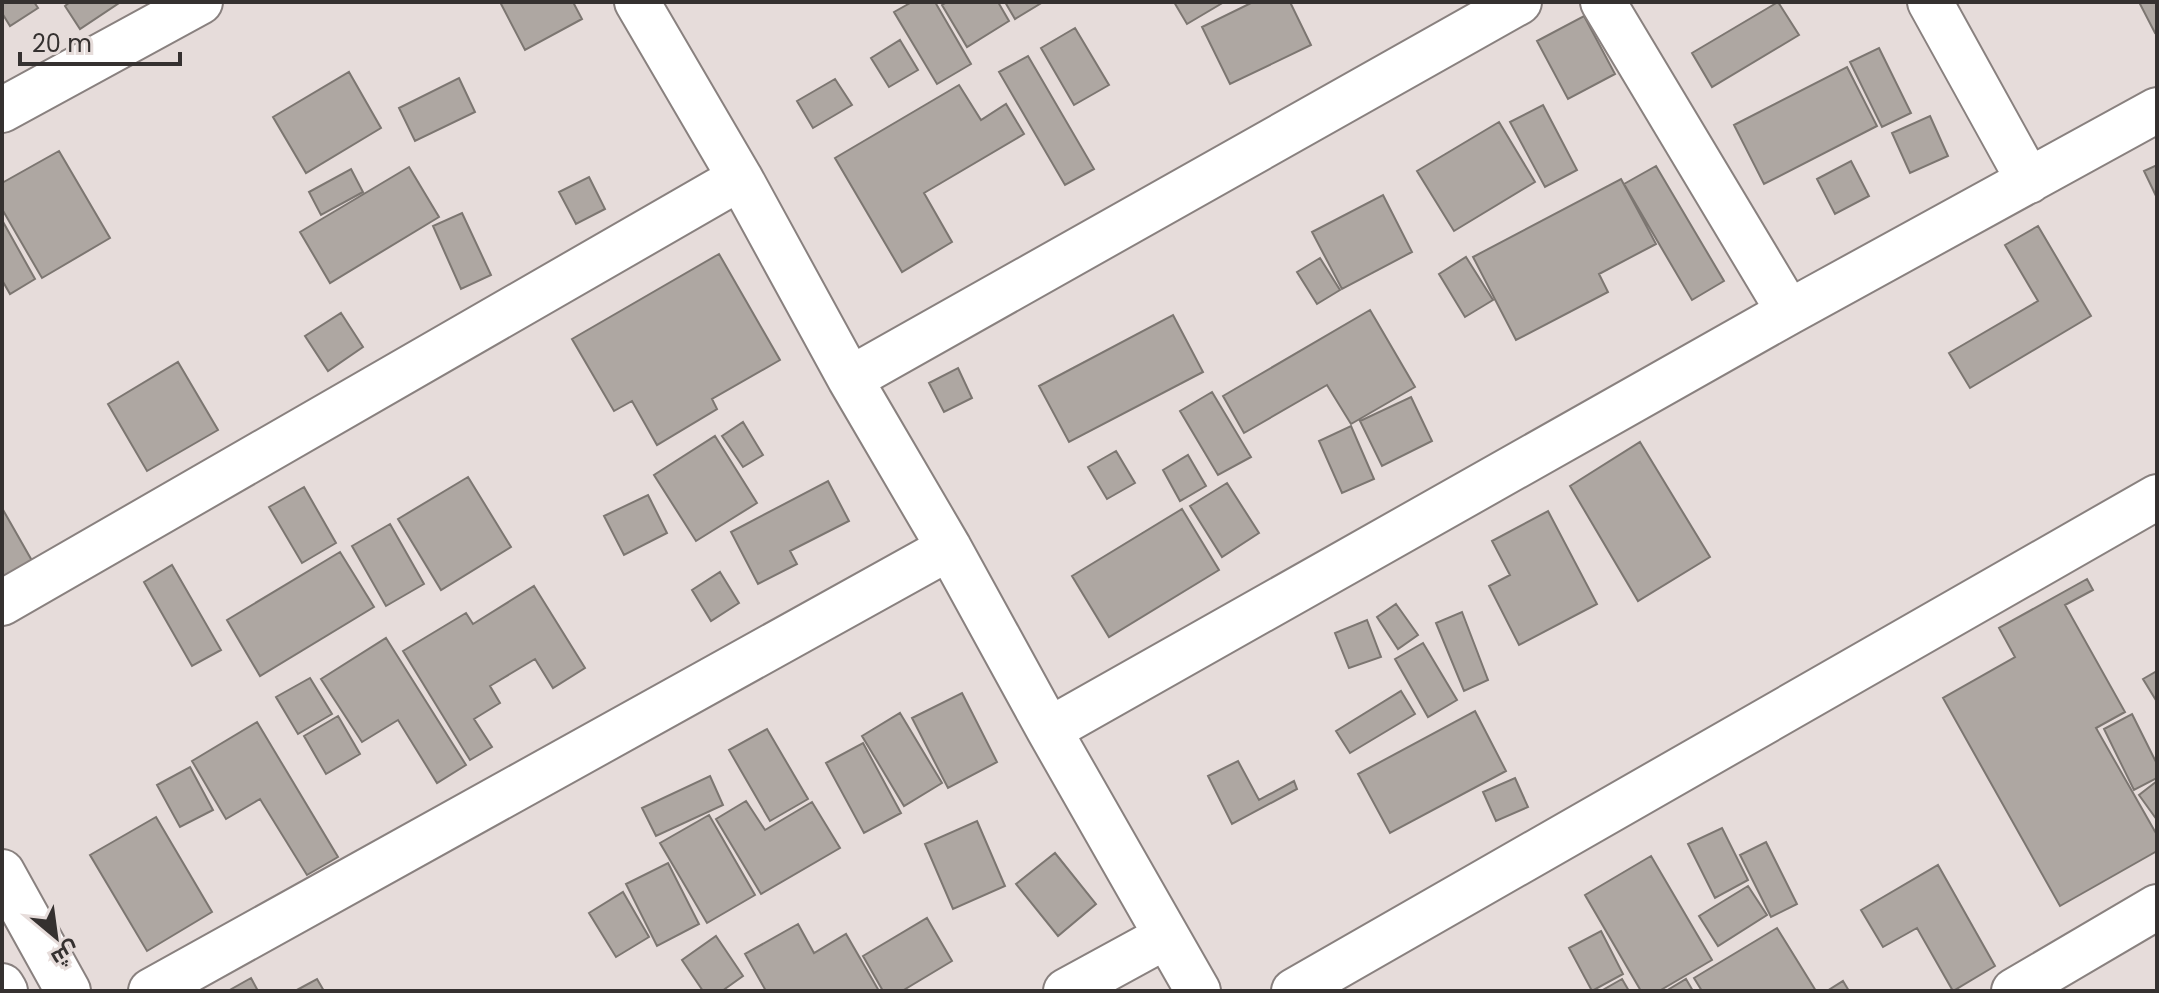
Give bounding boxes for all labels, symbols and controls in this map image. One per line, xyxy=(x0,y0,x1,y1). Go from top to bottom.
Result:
scale bar xyxy=(20,16,180,66)
text: 20 m xyxy=(32,27,92,60)
north arrow xyxy=(16,897,96,977)
text: ش xyxy=(46,934,85,974)

